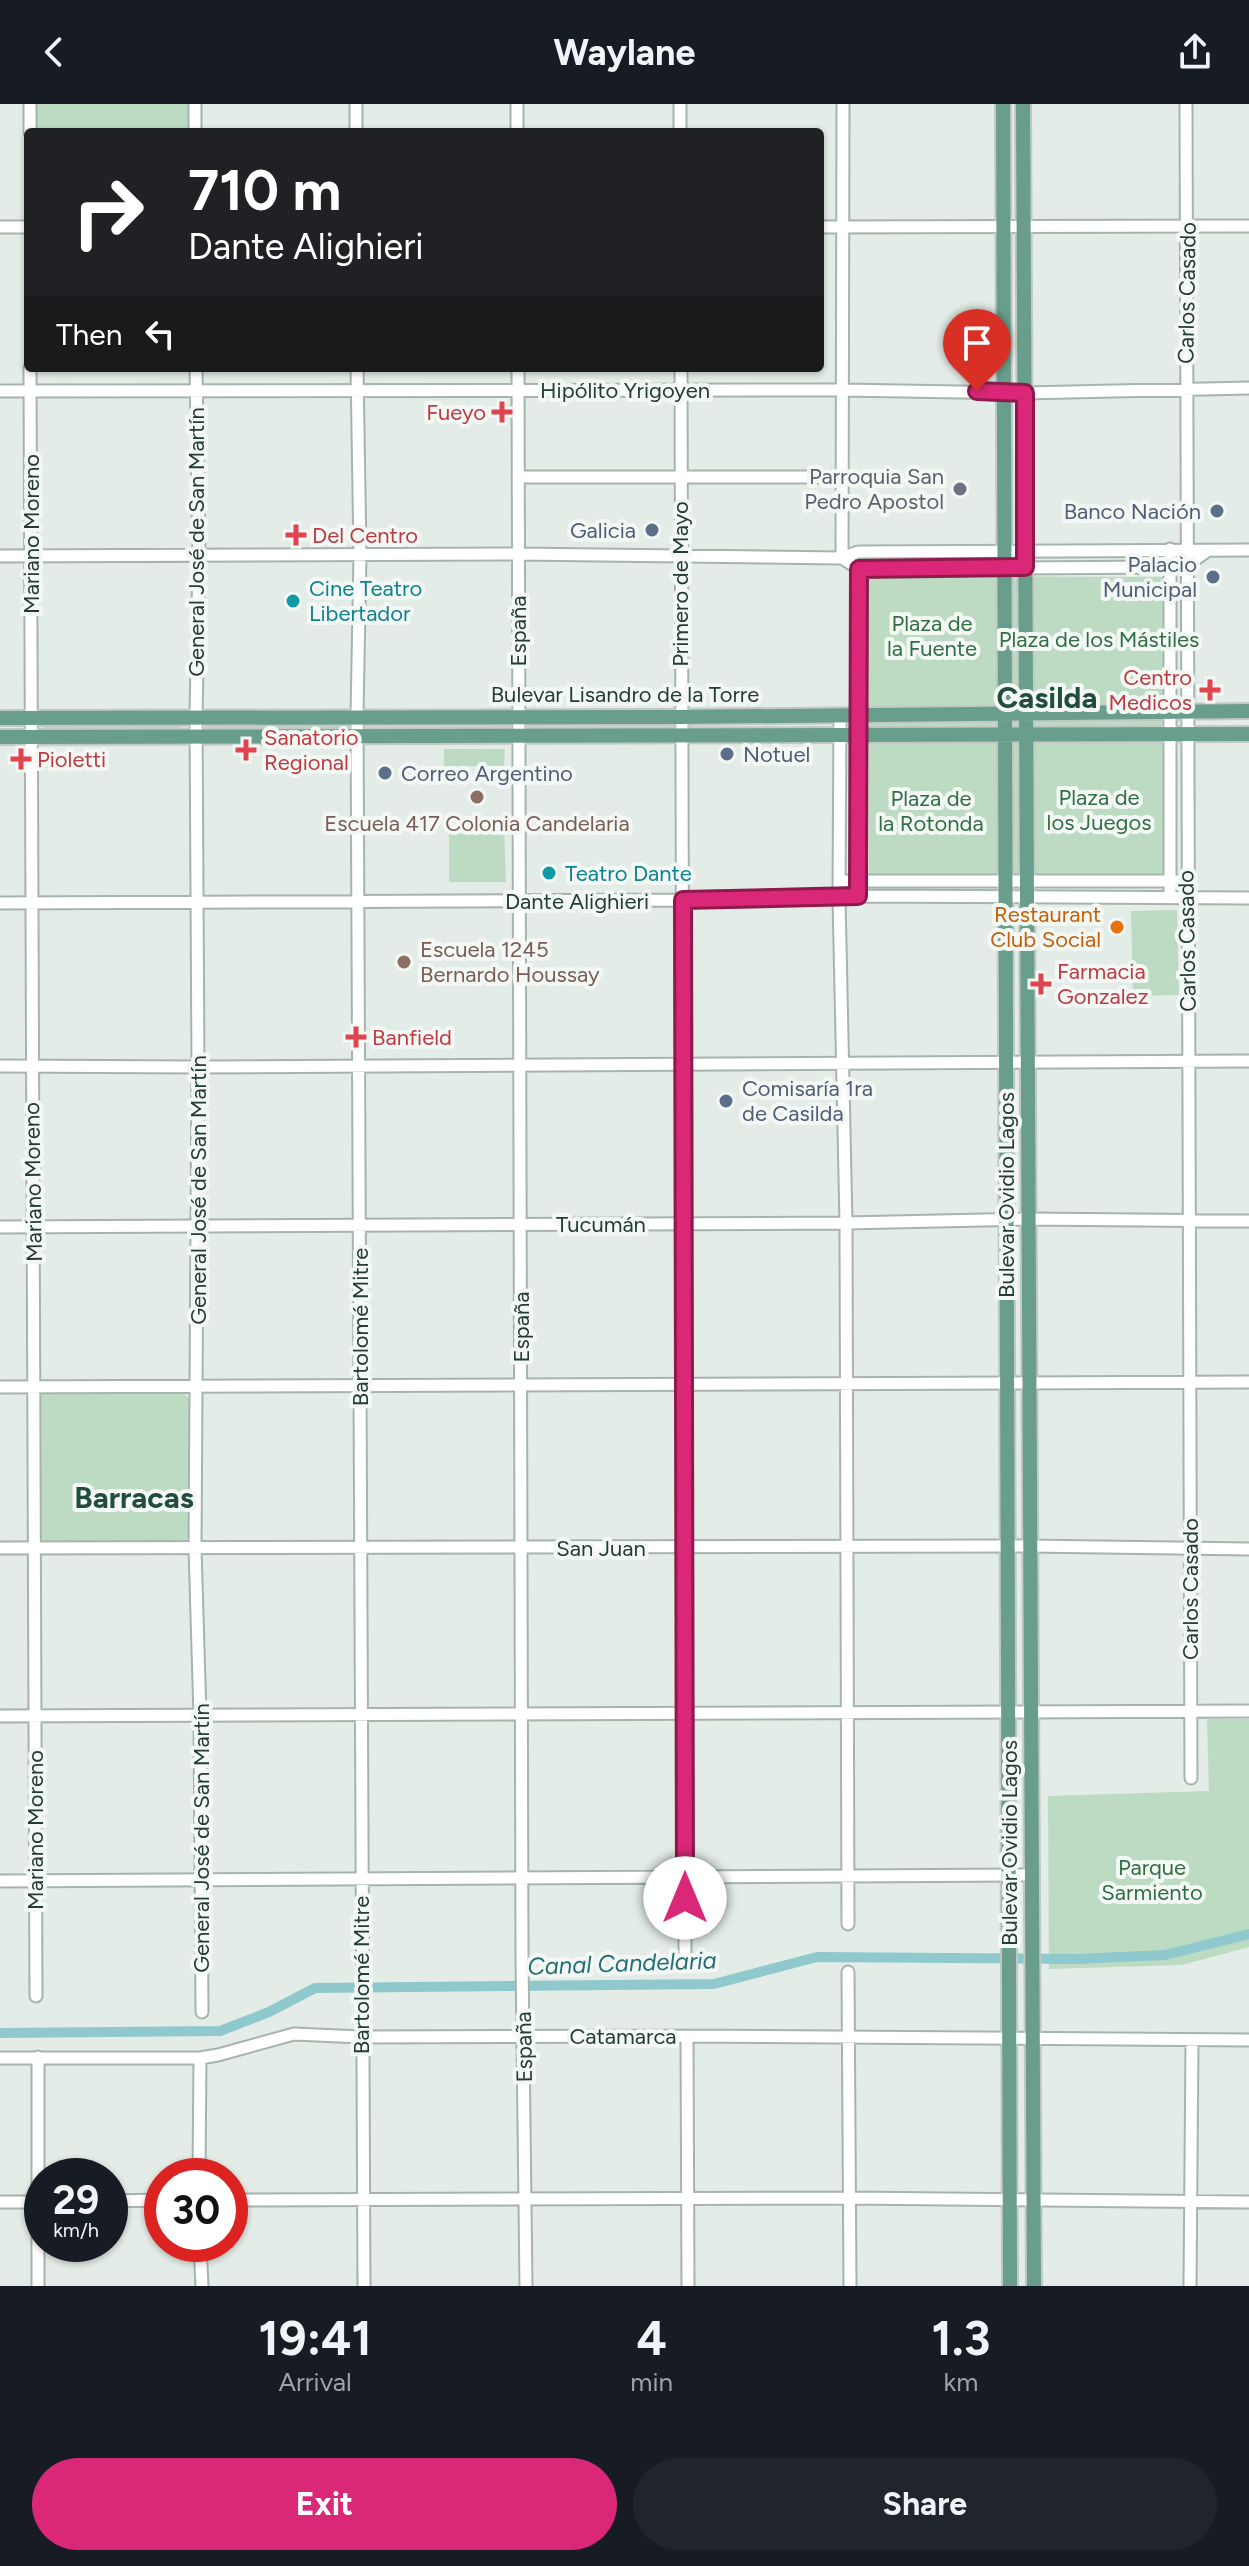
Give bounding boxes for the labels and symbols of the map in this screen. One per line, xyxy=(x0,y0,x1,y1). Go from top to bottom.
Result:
street label: Carlos Casado xyxy=(1172,222,1202,364)
pin xyxy=(943,309,1011,391)
street label: Hipólito Yrigoyen xyxy=(540,377,710,404)
place label: Fueyo xyxy=(426,399,486,426)
marker: Fueyo xyxy=(493,403,511,421)
street label: General José de San Martín xyxy=(183,407,210,677)
street label: Mariano Moreno xyxy=(18,454,45,614)
place label: Parroquia San Pedro Apostol xyxy=(804,463,944,515)
marker: Parroquia San Pedro Apostol xyxy=(951,480,969,498)
place label: Banco Nación xyxy=(1064,498,1201,525)
street label: Primero de Mayo xyxy=(667,501,694,667)
marker: Banco Nación xyxy=(1208,502,1226,520)
place label: Galicia xyxy=(570,517,636,544)
marker: Galicia xyxy=(643,521,661,539)
place label: Del Centro xyxy=(312,522,418,549)
marker: Del Centro xyxy=(287,526,305,544)
place label: Palacio Municipal xyxy=(1103,551,1197,603)
marker: Palacio Municipal xyxy=(1204,568,1222,586)
place label: Cine Teatro Libertador xyxy=(309,575,422,627)
marker: Cine Teatro Libertador xyxy=(284,592,302,610)
street label: España xyxy=(505,596,532,667)
park label: Plaza de la Fuente xyxy=(887,610,977,662)
park label: Plaza de los Mástiles xyxy=(999,626,1199,653)
place label: Centro Medicos xyxy=(1108,664,1192,716)
district label: Casilda xyxy=(997,679,1097,716)
marker: Centro Medicos xyxy=(1199,679,1221,701)
street label: Bulevar Lisandro de la Torre xyxy=(491,681,759,708)
place label: Sanatorio Regional xyxy=(264,724,359,776)
marker: Sanatorio Regional xyxy=(235,739,257,761)
place label: Notuel xyxy=(743,741,810,768)
marker: Notuel xyxy=(718,745,736,763)
place label: Pioletti xyxy=(37,746,106,773)
marker: Pioletti xyxy=(12,750,30,768)
place label: Correo Argentino xyxy=(401,760,573,787)
marker: Correo Argentino xyxy=(376,764,394,782)
park label: Plaza de los Juegos xyxy=(1047,784,1151,836)
park label: Plaza de la Rotonda xyxy=(878,785,984,837)
marker: Escuela 417 Colonia Candelaria xyxy=(468,788,486,806)
place label: Escuela 417 Colonia Candelaria xyxy=(324,810,630,837)
place label: Teatro Dante xyxy=(565,860,692,887)
marker: Teatro Dante xyxy=(540,864,558,882)
street label: Carlos Casado xyxy=(1172,870,1202,1012)
street label: Dante Alighieri xyxy=(505,888,649,915)
place label: Restaurant Club Social xyxy=(990,901,1101,953)
marker: Restaurant Club Social xyxy=(1108,918,1126,936)
place label: Escuela 1245 Bernardo Houssay xyxy=(420,936,600,988)
marker: Escuela 1245 Bernardo Houssay xyxy=(395,953,413,971)
place label: Farmacia Gonzalez xyxy=(1057,958,1148,1010)
marker: Farmacia Gonzalez xyxy=(1032,975,1050,993)
place label: Banfield xyxy=(372,1024,452,1051)
marker: Banfield xyxy=(347,1028,365,1046)
street label: General José de San Martín xyxy=(185,1055,212,1325)
place label: Comisaría 1ra de Casilda xyxy=(742,1075,873,1127)
marker: Comisaría 1ra de Casilda xyxy=(717,1092,735,1110)
street label: Bulevar Ovidio Lagos xyxy=(993,1092,1020,1298)
street label: Mariano Moreno xyxy=(18,1102,48,1262)
street label: Tucumán xyxy=(556,1211,646,1238)
street label: Bartolomé Mitre xyxy=(347,1248,374,1406)
street label: España xyxy=(508,1292,535,1363)
district label: Barracas xyxy=(74,1479,194,1516)
street label: Carlos Casado xyxy=(1177,1518,1204,1660)
street label: San Juan xyxy=(556,1535,646,1562)
street label: General José de San Martín xyxy=(188,1703,215,1973)
street label: Bulevar Ovidio Lagos xyxy=(996,1740,1023,1946)
street label: Mariano Moreno xyxy=(22,1750,49,1910)
park label: Parque Sarmiento xyxy=(1101,1854,1203,1906)
position arrow xyxy=(643,1856,727,1940)
street label: Bartolomé Mitre xyxy=(348,1896,375,2054)
water label: Canal Candelaria xyxy=(527,1945,717,1981)
street label: España xyxy=(510,2011,538,2083)
street label: Catamarca xyxy=(569,2023,677,2050)
speed limit sign: 30 xyxy=(144,2158,248,2262)

